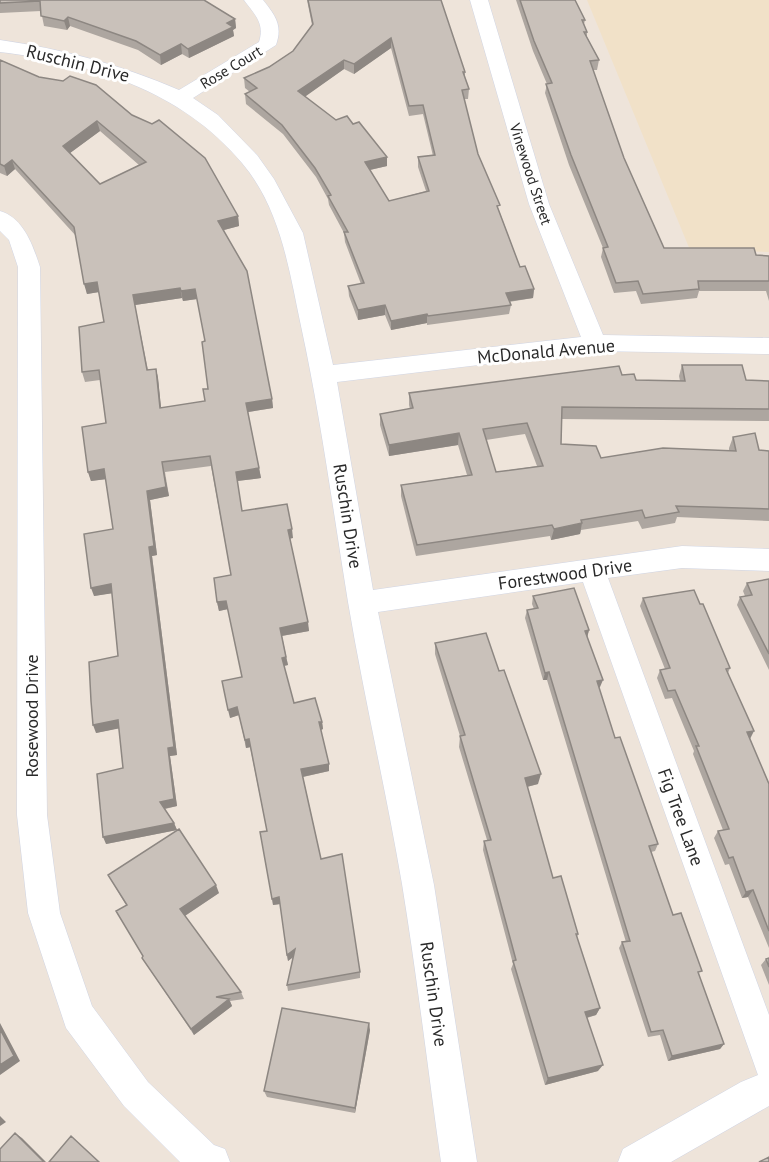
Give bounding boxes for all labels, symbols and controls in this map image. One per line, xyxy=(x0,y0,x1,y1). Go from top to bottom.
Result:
street label: Ruschin Drive xyxy=(24,39,132,87)
street label: Rose Court xyxy=(197,41,265,93)
street label: Vinewood Street xyxy=(505,120,556,227)
street label: McDonald Avenue xyxy=(476,334,616,368)
street label: Ruschin Drive xyxy=(328,462,368,570)
street label: Forestwood Drive xyxy=(497,553,633,595)
street label: Rosewood Drive xyxy=(20,654,43,778)
street label: Fig Tree Lane xyxy=(653,765,709,869)
street label: Ruschin Drive xyxy=(415,940,453,1048)

